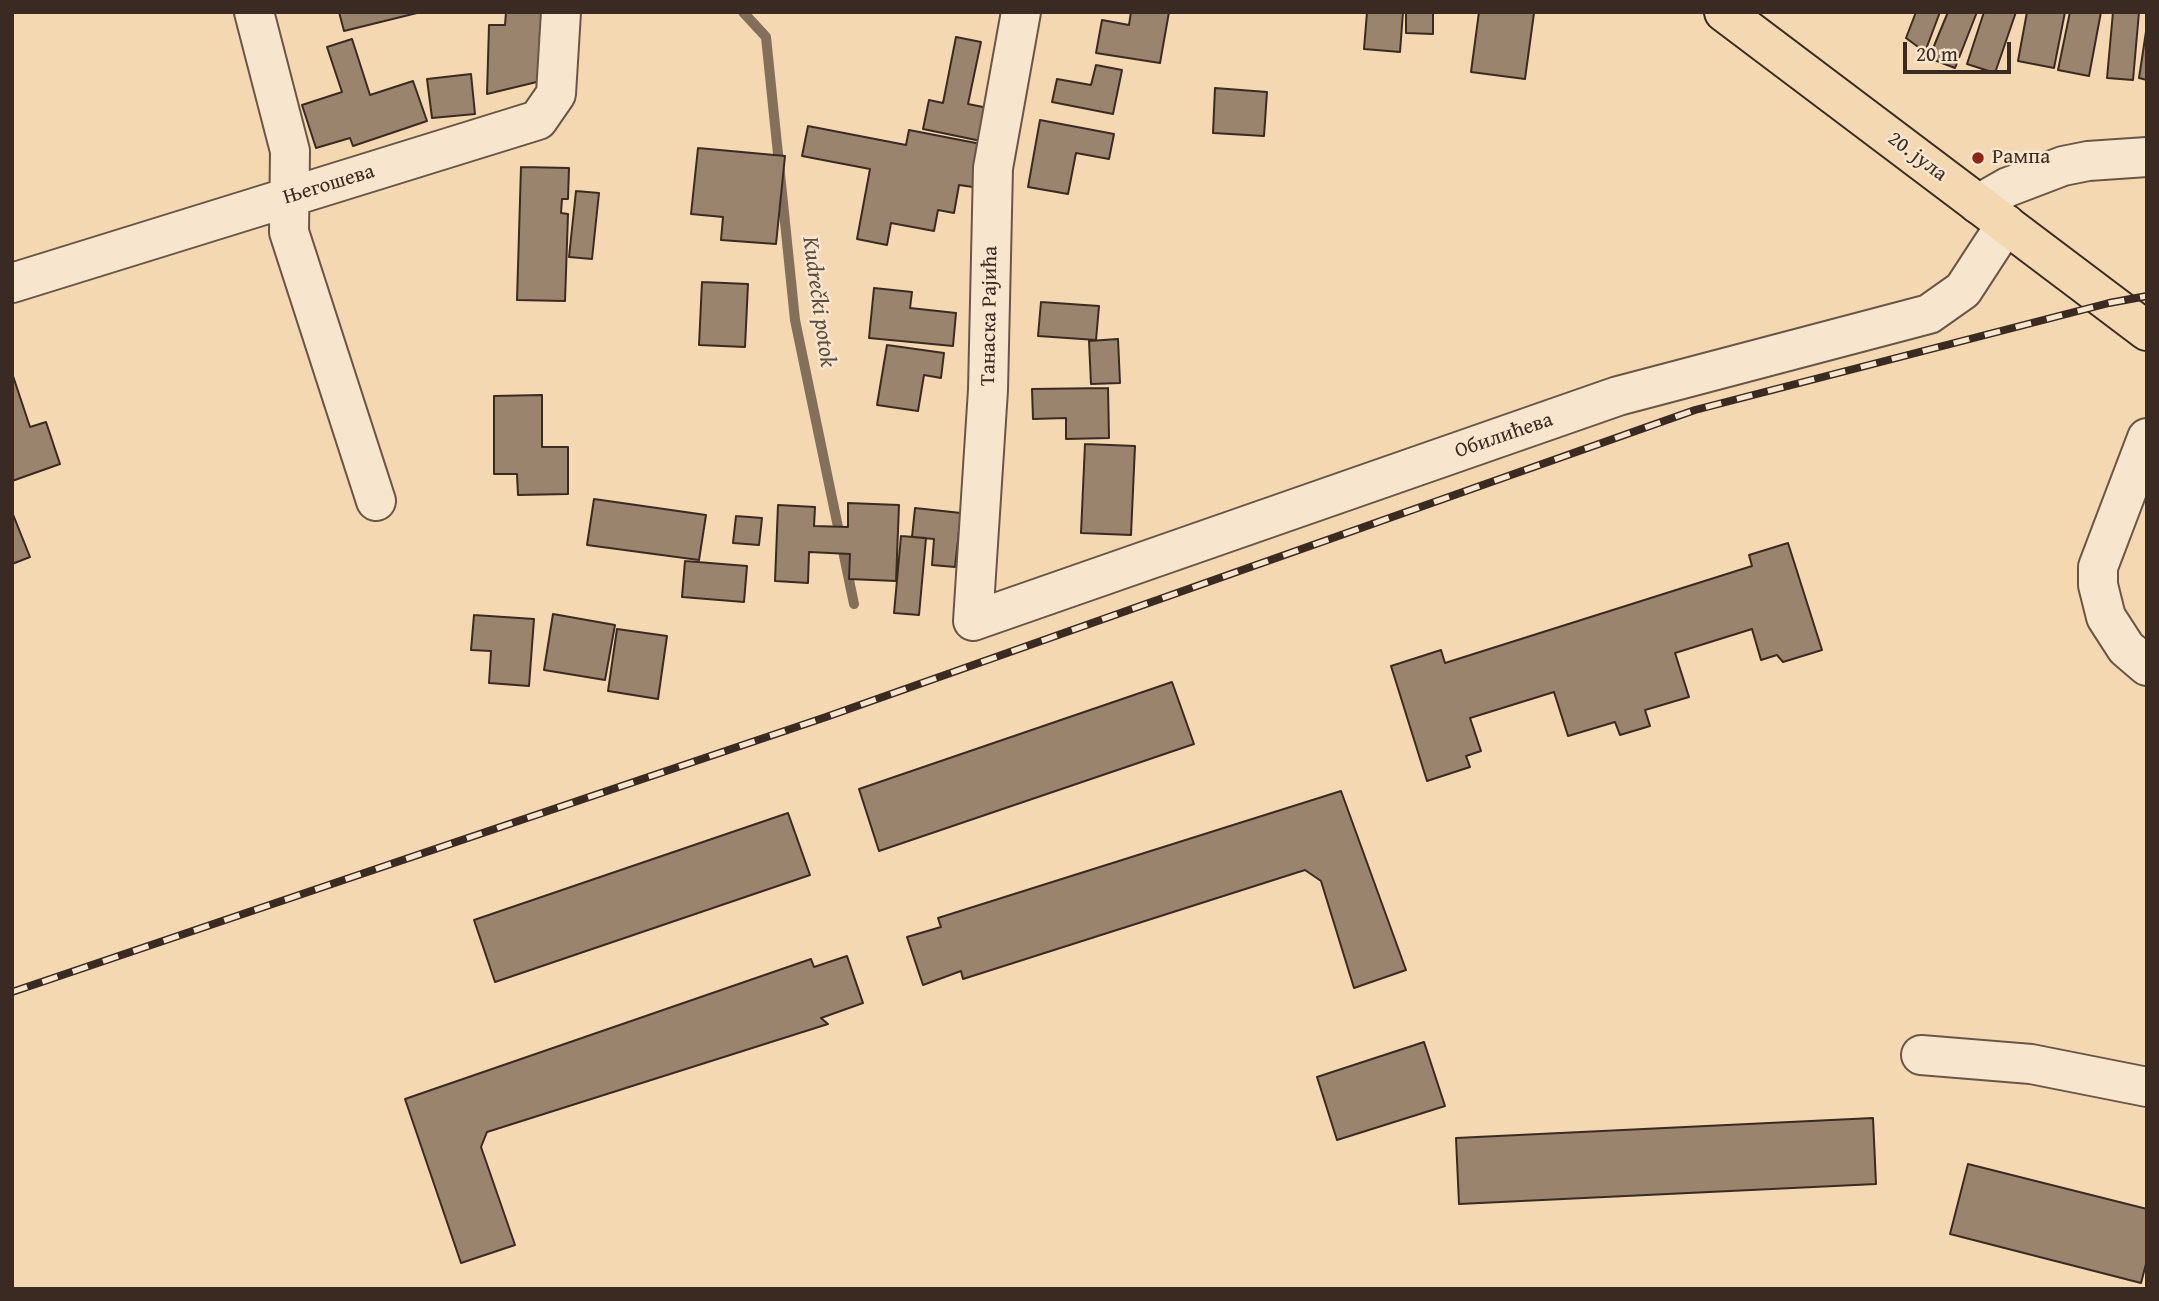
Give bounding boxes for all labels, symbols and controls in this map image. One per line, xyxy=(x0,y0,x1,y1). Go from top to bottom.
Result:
scale bar xyxy=(1907,28,2016,72)
text: 20 m xyxy=(1916,38,1958,69)
street label: 20. јула xyxy=(1882,127,1952,187)
place label: Рампа xyxy=(1992,145,2050,171)
marker: Рампа xyxy=(1970,150,1986,166)
street label: Његошева xyxy=(280,159,378,211)
water label: Kudrečki potok xyxy=(795,235,841,369)
street label: Танаска Рајића xyxy=(976,246,1004,386)
street label: Обилићева xyxy=(1452,407,1556,465)

